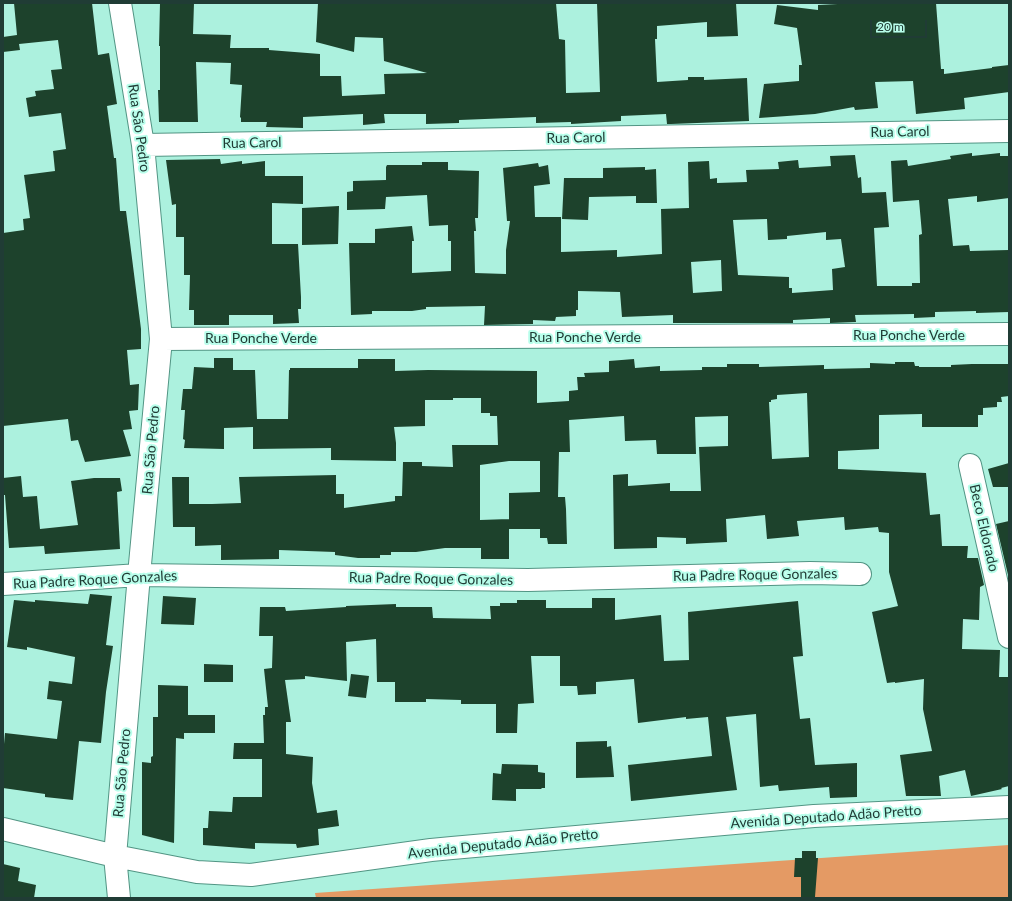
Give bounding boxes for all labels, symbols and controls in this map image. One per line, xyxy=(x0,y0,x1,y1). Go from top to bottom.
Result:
scale bar xyxy=(872,12,929,38)
text: 20 m xyxy=(877,19,904,34)
street label: Rua São Pedro xyxy=(125,83,153,173)
street label: Rua Carol xyxy=(870,123,930,141)
street label: Rua Carol xyxy=(546,129,606,147)
street label: Rua Carol xyxy=(222,134,282,152)
street label: Rua Ponche Verde xyxy=(853,327,965,343)
street label: Rua Ponche Verde xyxy=(529,329,641,345)
street label: Rua Ponche Verde xyxy=(205,330,317,346)
street label: Rua São Pedro xyxy=(139,405,163,495)
street label: Beco Eldorado xyxy=(966,483,1002,573)
street label: Rua Padre Roque Gonzales xyxy=(673,565,837,585)
street label: Rua Padre Roque Gonzales xyxy=(12,567,178,593)
street label: Rua Padre Roque Gonzales xyxy=(349,569,513,589)
street label: Rua São Pedro xyxy=(110,728,134,818)
street label: Avenida Deputado Adão Pretto xyxy=(730,802,922,832)
street label: Avenida Deputado Adão Pretto xyxy=(407,826,599,862)

